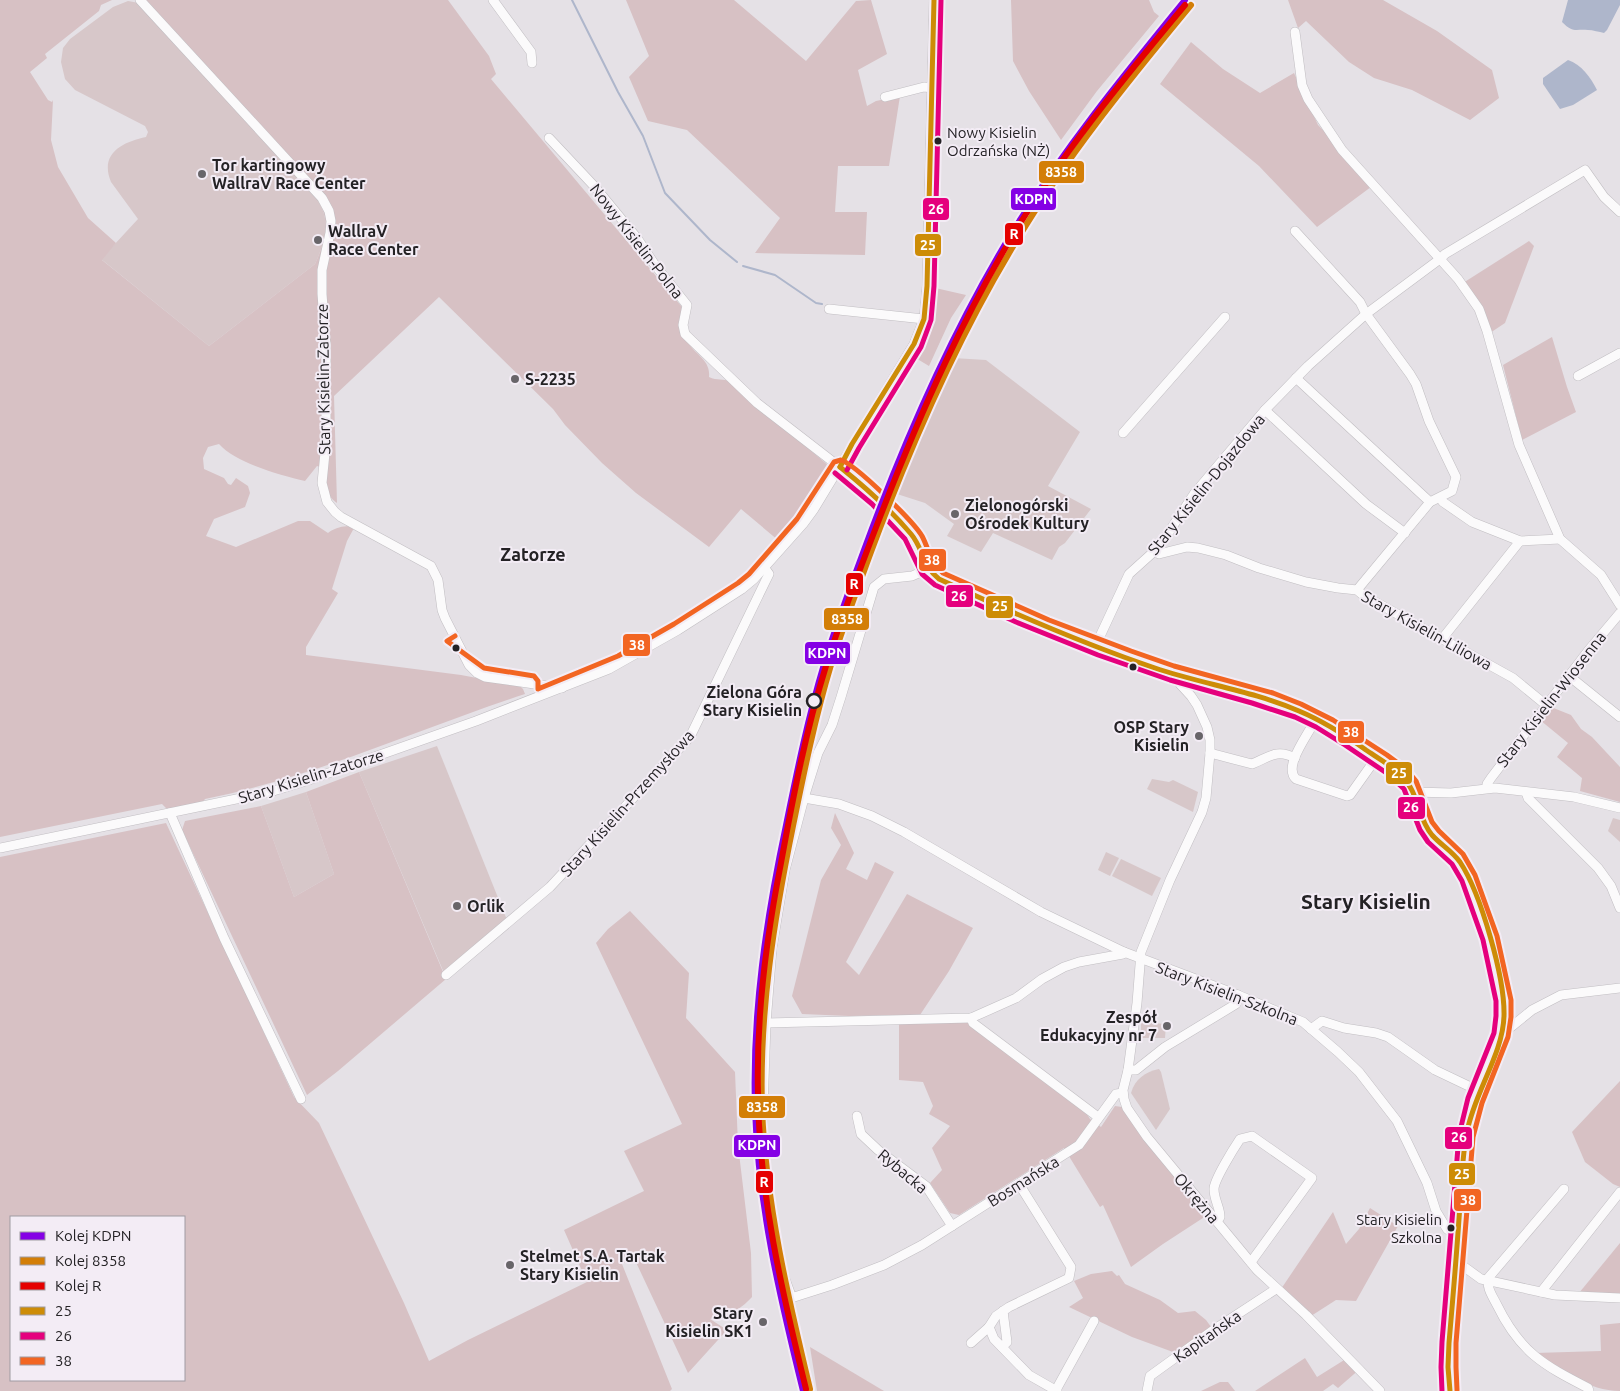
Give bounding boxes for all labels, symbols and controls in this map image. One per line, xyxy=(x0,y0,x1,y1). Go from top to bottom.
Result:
place label: Nowy Kisielin Odrzańska (NŻ) xyxy=(947,124,1050,159)
marker: Nowy Kisielin Odrzańska (NŻ) xyxy=(933,136,943,146)
place label: Tor kartingowy WallraV Race Center xyxy=(212,156,366,192)
line badge: 8358 xyxy=(1038,160,1085,184)
text: 8358 xyxy=(1045,164,1077,180)
marker: Tor kartingowy WallraV Race Center xyxy=(196,168,208,180)
street label: Nowy Kisielin-Polna xyxy=(587,180,687,302)
line badge: KDPN xyxy=(1010,187,1057,211)
text: KDPN xyxy=(1015,191,1053,207)
line badge: 26 xyxy=(922,197,950,221)
text: 26 xyxy=(928,201,944,217)
place label: WallraV Race Center xyxy=(328,222,419,258)
line badge: R xyxy=(1004,222,1024,246)
text: R xyxy=(1009,226,1019,242)
line badge: 25 xyxy=(914,233,942,257)
marker: WallraV Race Center xyxy=(312,234,324,246)
text: 25 xyxy=(920,237,936,253)
street label: Stary Kisielin-Zatorze xyxy=(313,303,333,455)
place label: S-2235 xyxy=(525,370,576,388)
marker: S-2235 xyxy=(509,373,521,385)
street label: Stary Kisielin-Dojazdowa xyxy=(1144,410,1268,558)
place label: Zielonogórski Ośrodek Kultury xyxy=(965,496,1090,532)
marker: Zielonogórski Ośrodek Kultury xyxy=(949,508,961,520)
district label: Zatorze xyxy=(500,544,566,564)
line badge: 38 xyxy=(918,548,947,572)
text: 38 xyxy=(924,552,940,568)
line badge: R xyxy=(845,572,864,596)
text: R xyxy=(849,576,859,592)
line badge: 26 xyxy=(945,584,974,608)
street label: Stary Kisielin-Liliowa xyxy=(1359,587,1495,673)
text: 26 xyxy=(951,588,967,604)
line badge: 25 xyxy=(985,595,1014,619)
text: 25 xyxy=(992,598,1008,614)
line badge: 8358 xyxy=(823,607,870,631)
text: 8358 xyxy=(831,611,863,627)
street label: Stary Kisielin-Wiosenna xyxy=(1493,628,1609,770)
line badge: 38 xyxy=(622,633,651,657)
text: 38 xyxy=(629,637,645,653)
line badge: KDPN xyxy=(804,641,851,665)
unlabelled marker xyxy=(451,643,461,653)
text: KDPN xyxy=(808,645,846,661)
unlabelled marker xyxy=(1128,662,1138,672)
place label: Zielona Góra Stary Kisielin xyxy=(703,683,802,719)
marker: Zielona Góra Stary Kisielin xyxy=(806,693,822,709)
place label: OSP Stary Kisielin xyxy=(1113,718,1189,754)
line badge: 38 xyxy=(1337,720,1365,744)
text: 38 xyxy=(1343,724,1359,740)
street label: Stary Kisielin-Przemysłowa xyxy=(557,726,697,880)
marker: OSP Stary Kisielin xyxy=(1193,730,1205,742)
street label: Stary Kisielin-Zatorze xyxy=(236,745,386,807)
line badge: 25 xyxy=(1385,761,1413,785)
text: 25 xyxy=(1391,765,1407,781)
line badge: 26 xyxy=(1397,796,1426,820)
text: 26 xyxy=(1403,799,1419,815)
district label: Stary Kisielin xyxy=(1301,889,1431,913)
place label: Orlik xyxy=(467,897,504,915)
marker: Orlik xyxy=(451,900,463,912)
street label: Stary Kisielin-Szkolna xyxy=(1154,958,1300,1028)
place label: Zespół Edukacyjny nr 7 xyxy=(1040,1008,1158,1044)
marker: Zespół Edukacyjny nr 7 xyxy=(1161,1020,1173,1032)
line badge: 8358 xyxy=(738,1095,786,1119)
text: 8358 xyxy=(746,1099,778,1115)
line badge: 26 xyxy=(1444,1126,1473,1150)
text: 26 xyxy=(1451,1129,1467,1145)
line badge: KDPN xyxy=(733,1134,781,1158)
text: KDPN xyxy=(738,1137,776,1153)
street label: Rybacka xyxy=(875,1145,931,1197)
street label: Bosmańska xyxy=(984,1152,1062,1210)
line badge: 25 xyxy=(1448,1162,1476,1186)
text: 25 xyxy=(1454,1166,1470,1182)
street label: Okrężna xyxy=(1171,1169,1223,1227)
line badge: R xyxy=(755,1170,774,1194)
text: R xyxy=(759,1174,769,1190)
line badge: 38 xyxy=(1453,1188,1482,1212)
text: 38 xyxy=(1460,1192,1476,1208)
place label: Stary Kisielin Szkolna xyxy=(1356,1211,1442,1246)
legend xyxy=(10,1216,185,1381)
marker: Stary Kisielin Szkolna xyxy=(1446,1223,1456,1233)
text: Kolej KDPN xyxy=(55,1227,131,1244)
place label: Stelmet S.A. Tartak Stary Kisielin xyxy=(520,1247,665,1283)
text: Kolej 8358 xyxy=(55,1252,126,1269)
marker: Stelmet S.A. Tartak Stary Kisielin xyxy=(504,1259,516,1271)
text: Kolej R xyxy=(55,1277,101,1294)
text: 25 xyxy=(55,1302,72,1319)
place label: Stary Kisielin SK1 xyxy=(665,1304,753,1340)
street label: Kapitańska xyxy=(1170,1306,1244,1366)
marker: Stary Kisielin SK1 xyxy=(757,1316,769,1328)
text: 26 xyxy=(55,1327,72,1344)
text: 38 xyxy=(55,1352,72,1369)

